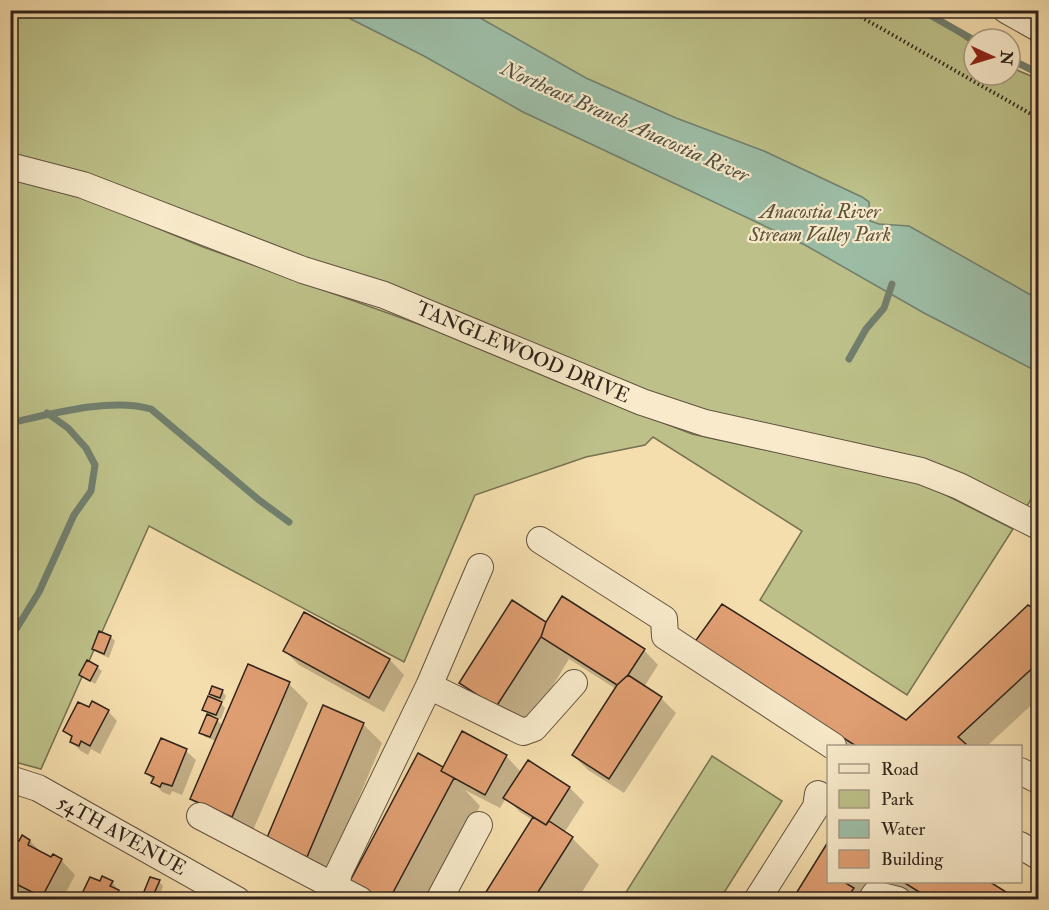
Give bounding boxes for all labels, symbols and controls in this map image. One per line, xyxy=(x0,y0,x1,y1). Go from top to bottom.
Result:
north arrow xyxy=(962,27,1022,87)
text: N xyxy=(995,49,1017,66)
water label: Northeast Branch Anacostia River xyxy=(496,55,754,189)
park label: Anacostia River Stream Valley Park xyxy=(748,199,891,247)
street label: TANGLEWOOD DRIVE xyxy=(412,296,634,408)
legend xyxy=(827,745,1022,883)
text: Road xyxy=(881,758,919,781)
text: Park xyxy=(881,788,914,811)
street label: 54TH AVENUE xyxy=(53,789,191,881)
text: Water xyxy=(880,818,925,841)
text: Building xyxy=(881,848,944,871)

